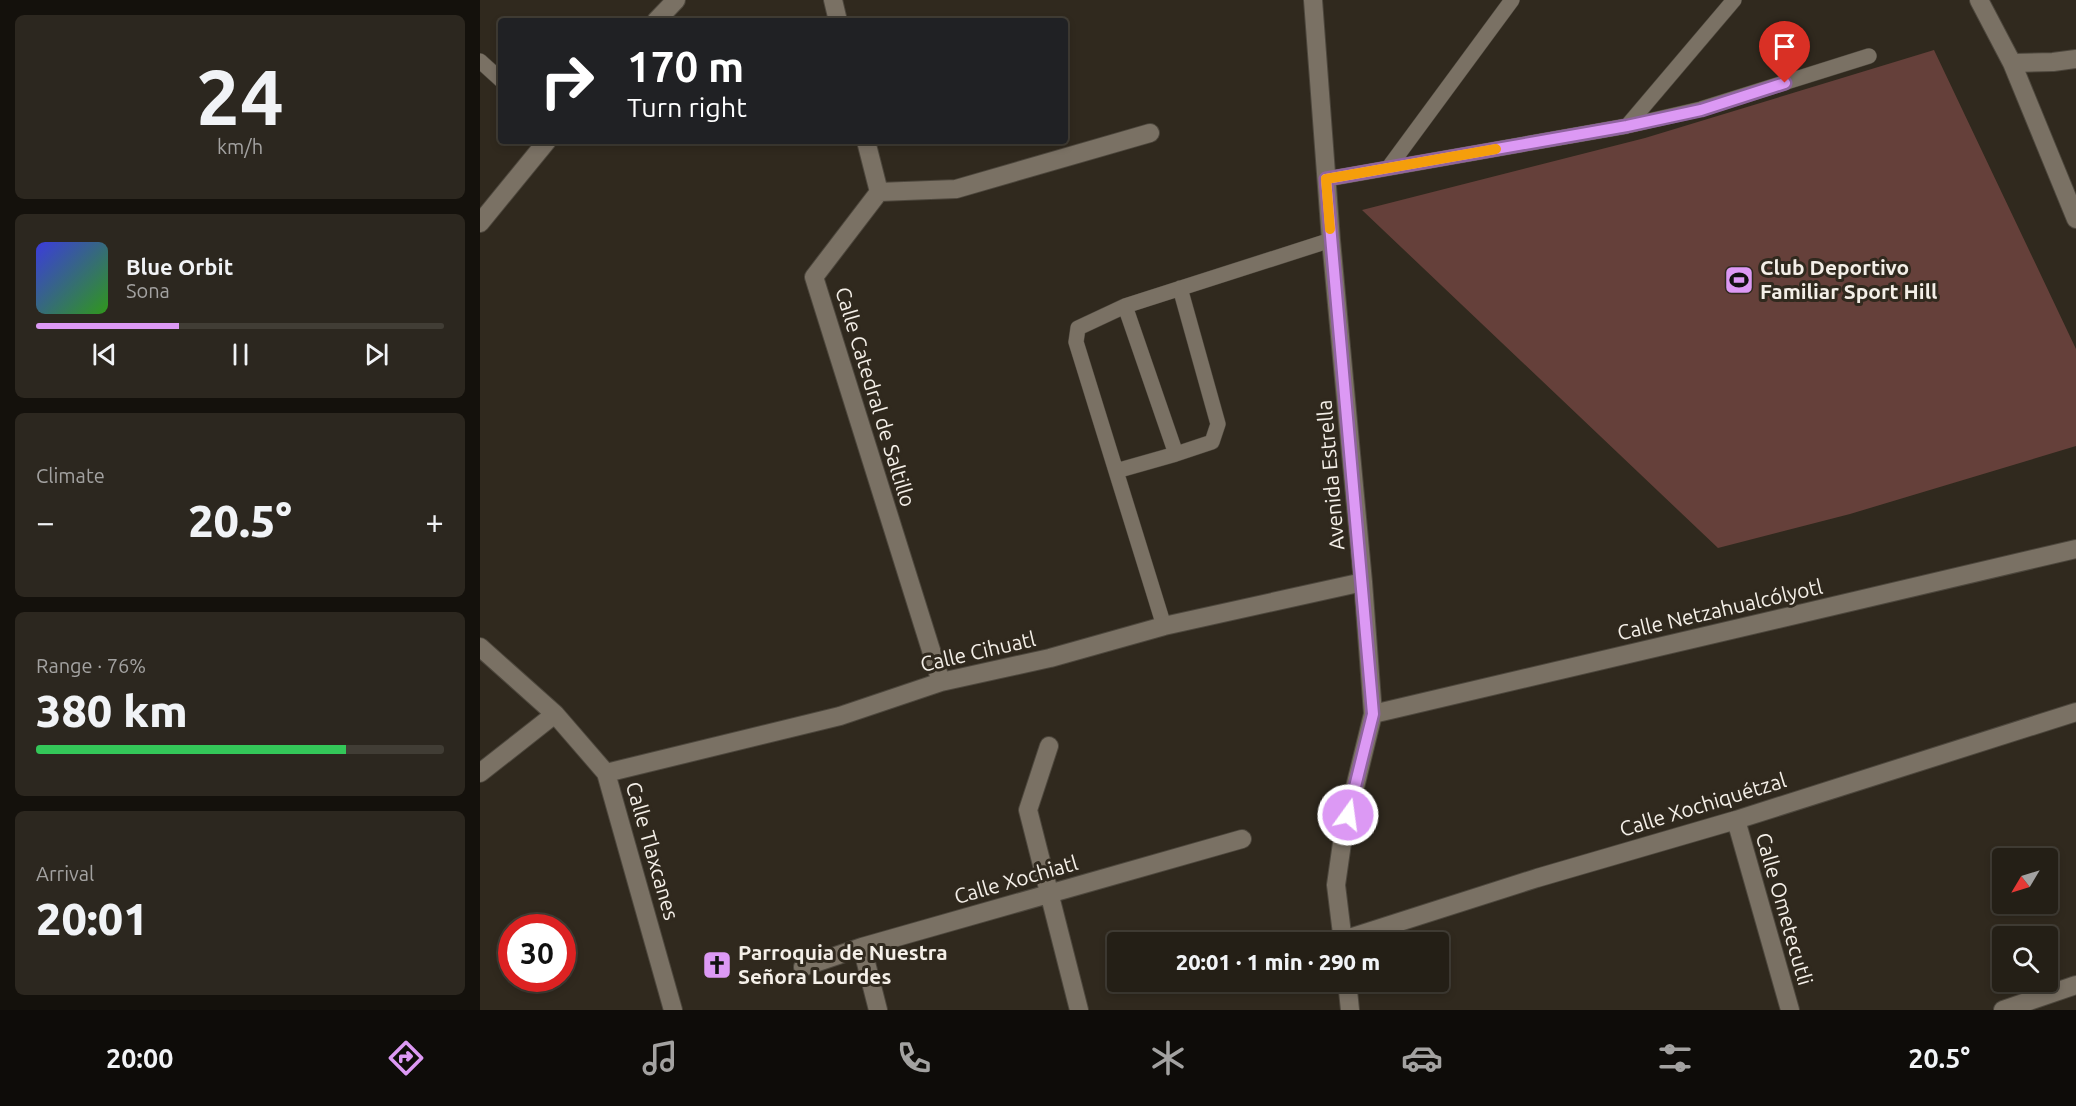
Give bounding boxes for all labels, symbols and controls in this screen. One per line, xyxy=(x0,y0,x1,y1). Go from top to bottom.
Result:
pin xyxy=(1759,21,1810,83)
icon: arrive xyxy=(1768,30,1801,63)
icon: right xyxy=(528,42,606,120)
text: 170 m xyxy=(627,43,744,90)
text: 24 xyxy=(196,52,284,140)
text: Turn right xyxy=(627,92,747,122)
text: km/h xyxy=(217,135,263,158)
text: Blue Orbit xyxy=(126,254,233,279)
place label: Club Deportivo Familiar Sport Hill xyxy=(1760,255,1937,303)
sports icon: Club Deportivo Familiar Sport Hill xyxy=(1723,264,1755,296)
text: Sona xyxy=(126,279,170,302)
street label: Calle Catedral de Saltillo xyxy=(831,284,921,510)
icon: previous xyxy=(88,338,121,371)
icon: pause xyxy=(224,338,257,371)
icon: next xyxy=(360,338,393,371)
street label: Avenida Estrella xyxy=(1311,399,1349,551)
text: Climate xyxy=(36,464,105,487)
text: 20.5° xyxy=(188,495,292,546)
text: − xyxy=(36,503,55,540)
text: + xyxy=(425,503,444,540)
street label: Calle Netzahualcólyotl xyxy=(1615,574,1825,644)
street label: Calle Cihuatl xyxy=(918,626,1038,676)
text: Range · 76% xyxy=(36,654,146,677)
text: 380 km xyxy=(36,685,188,736)
street label: Calle Xochiquétzal xyxy=(1616,767,1789,841)
street label: Calle Tlaxcanes xyxy=(622,779,684,923)
position arrow xyxy=(1316,783,1380,847)
street label: Calle Ometecutli xyxy=(1752,830,1818,988)
north arrow xyxy=(1992,848,2058,914)
map controls xyxy=(1992,848,2058,992)
street label: Calle Xochiatl xyxy=(951,850,1080,908)
text: Arrival xyxy=(36,862,94,885)
text: 20:01 xyxy=(36,893,149,944)
speed limit sign: 30 xyxy=(498,914,576,992)
button: search xyxy=(1992,926,2058,992)
place label: Parroquia de Nuestra Señora Lourdes xyxy=(738,940,948,988)
church icon: Parroquia de Nuestra Señora Lourdes xyxy=(701,949,733,981)
text: 20:01 · 1 min · 290 m xyxy=(1176,949,1380,974)
icon: directions xyxy=(385,1037,427,1079)
icon: music xyxy=(639,1037,681,1079)
icon: phone xyxy=(893,1037,935,1079)
icon: climate xyxy=(1147,1037,1189,1079)
icon: car xyxy=(1401,1037,1443,1079)
icon: filters xyxy=(1654,1037,1696,1079)
text: 20:00 xyxy=(106,1043,173,1073)
text: 20.5° xyxy=(1908,1043,1970,1073)

